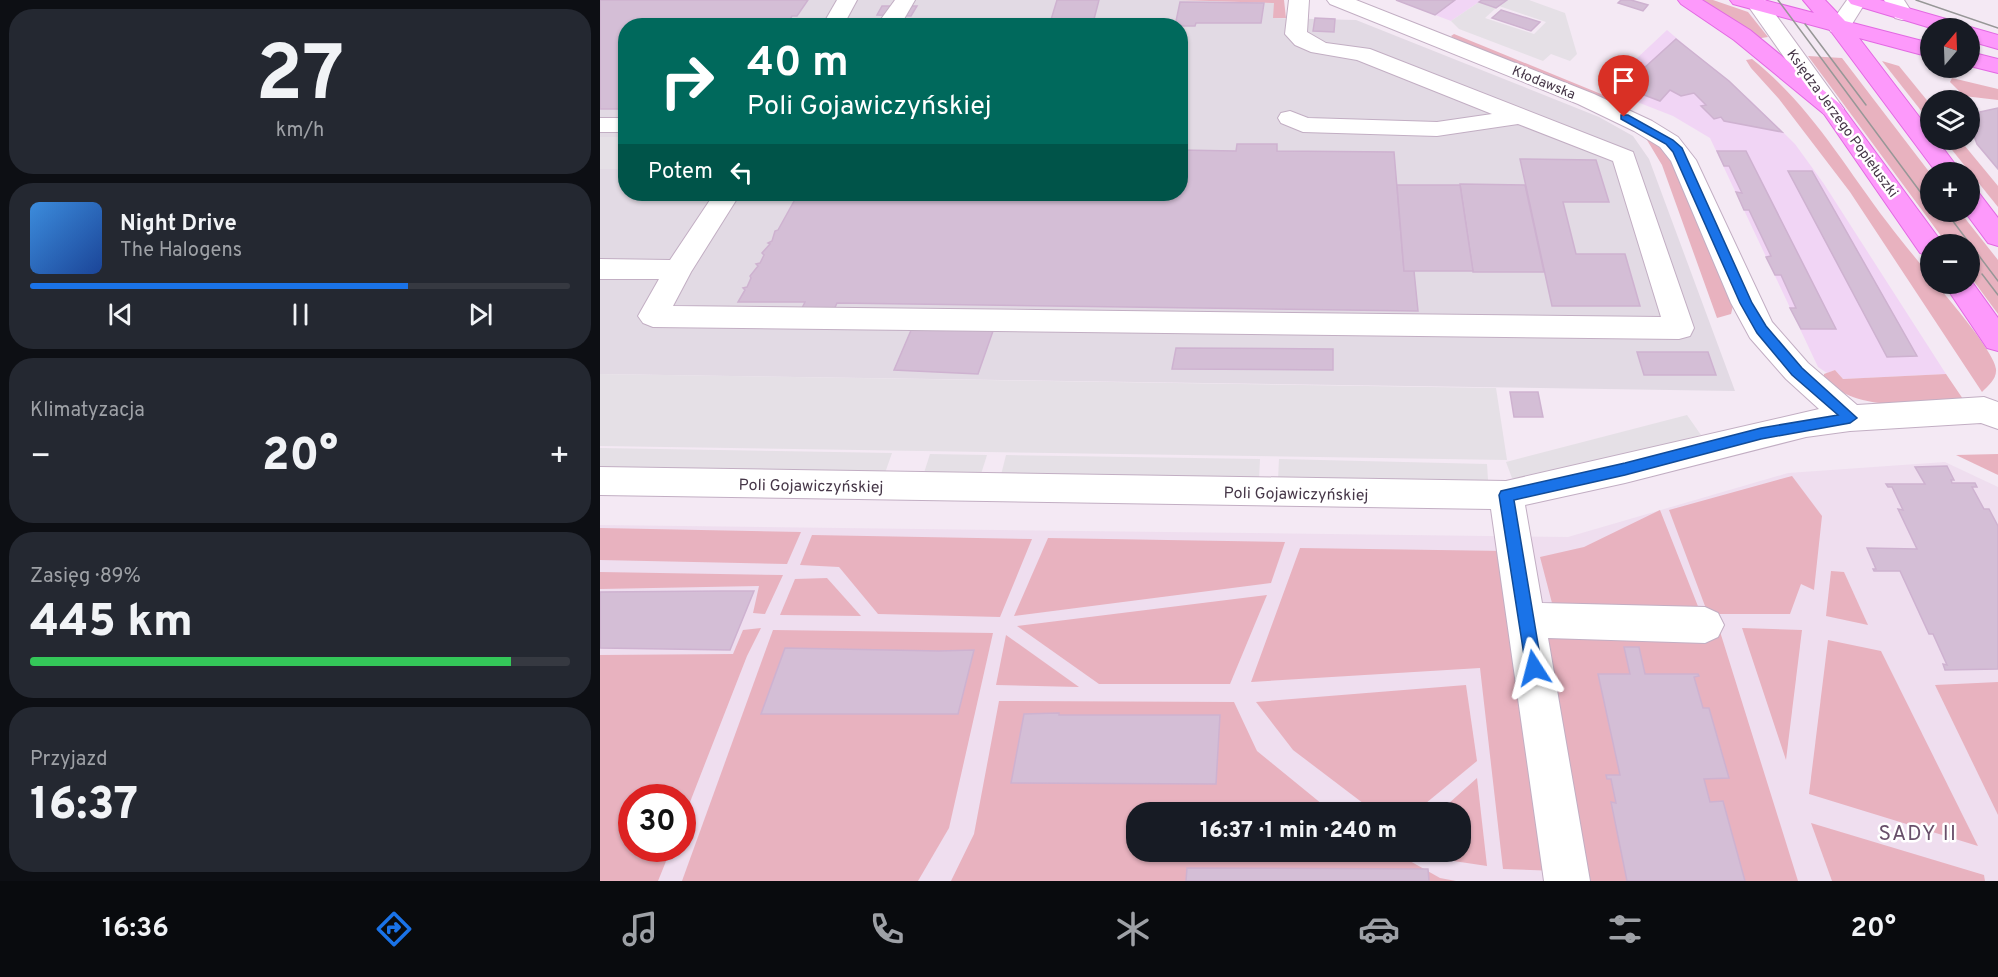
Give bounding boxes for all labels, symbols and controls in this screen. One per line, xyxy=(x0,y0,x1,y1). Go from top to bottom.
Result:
north arrow xyxy=(1920,18,1980,78)
map controls xyxy=(1920,18,1980,294)
text: 27 xyxy=(256,29,344,128)
text: 40 m xyxy=(747,38,849,91)
icon: right xyxy=(648,42,726,120)
street label: Księdza Jerzego Popiełuszki xyxy=(1782,47,1901,201)
pin xyxy=(1598,55,1649,117)
street label: Kłodawska xyxy=(1509,63,1578,104)
icon: arrive xyxy=(1607,64,1640,97)
text: Poli Gojawiczyńskiej xyxy=(747,90,992,124)
button: layers xyxy=(1920,90,1980,150)
text: km/h xyxy=(276,118,324,144)
icon: left xyxy=(725,156,758,189)
text: Potem xyxy=(648,159,713,186)
button: + xyxy=(1920,162,1980,222)
text: Night Drive xyxy=(120,211,237,238)
button: − xyxy=(1920,234,1980,294)
text: The Halogens xyxy=(120,238,242,264)
icon: previous xyxy=(104,298,137,331)
icon: pause xyxy=(284,298,317,331)
icon: next xyxy=(464,298,497,331)
text: Klimatyzacja xyxy=(30,398,145,424)
text: 20° xyxy=(262,429,338,486)
text: − xyxy=(30,437,51,479)
text: + xyxy=(549,437,570,479)
street label: Poli Gojawiczyńskiej xyxy=(738,476,884,498)
street label: Poli Gojawiczyńskiej xyxy=(1223,484,1369,506)
text: Zasięg · 89% xyxy=(30,564,141,590)
text: 445 km xyxy=(30,595,193,652)
position arrow xyxy=(1502,636,1566,700)
text: Przyjazd xyxy=(30,747,107,773)
text: 16:37 xyxy=(30,778,138,835)
speed limit sign: 30 xyxy=(618,784,696,862)
text: 16:37 · 1 min · 240 m xyxy=(1200,818,1397,845)
district label: SADY II xyxy=(1879,821,1957,848)
icon: directions xyxy=(373,908,415,950)
icon: music xyxy=(619,908,661,950)
icon: phone xyxy=(866,908,908,950)
icon: climate xyxy=(1112,908,1154,950)
icon: car xyxy=(1358,908,1400,950)
icon: filters xyxy=(1604,908,1646,950)
text: 16:36 xyxy=(102,912,169,946)
text: 20° xyxy=(1850,912,1896,946)

